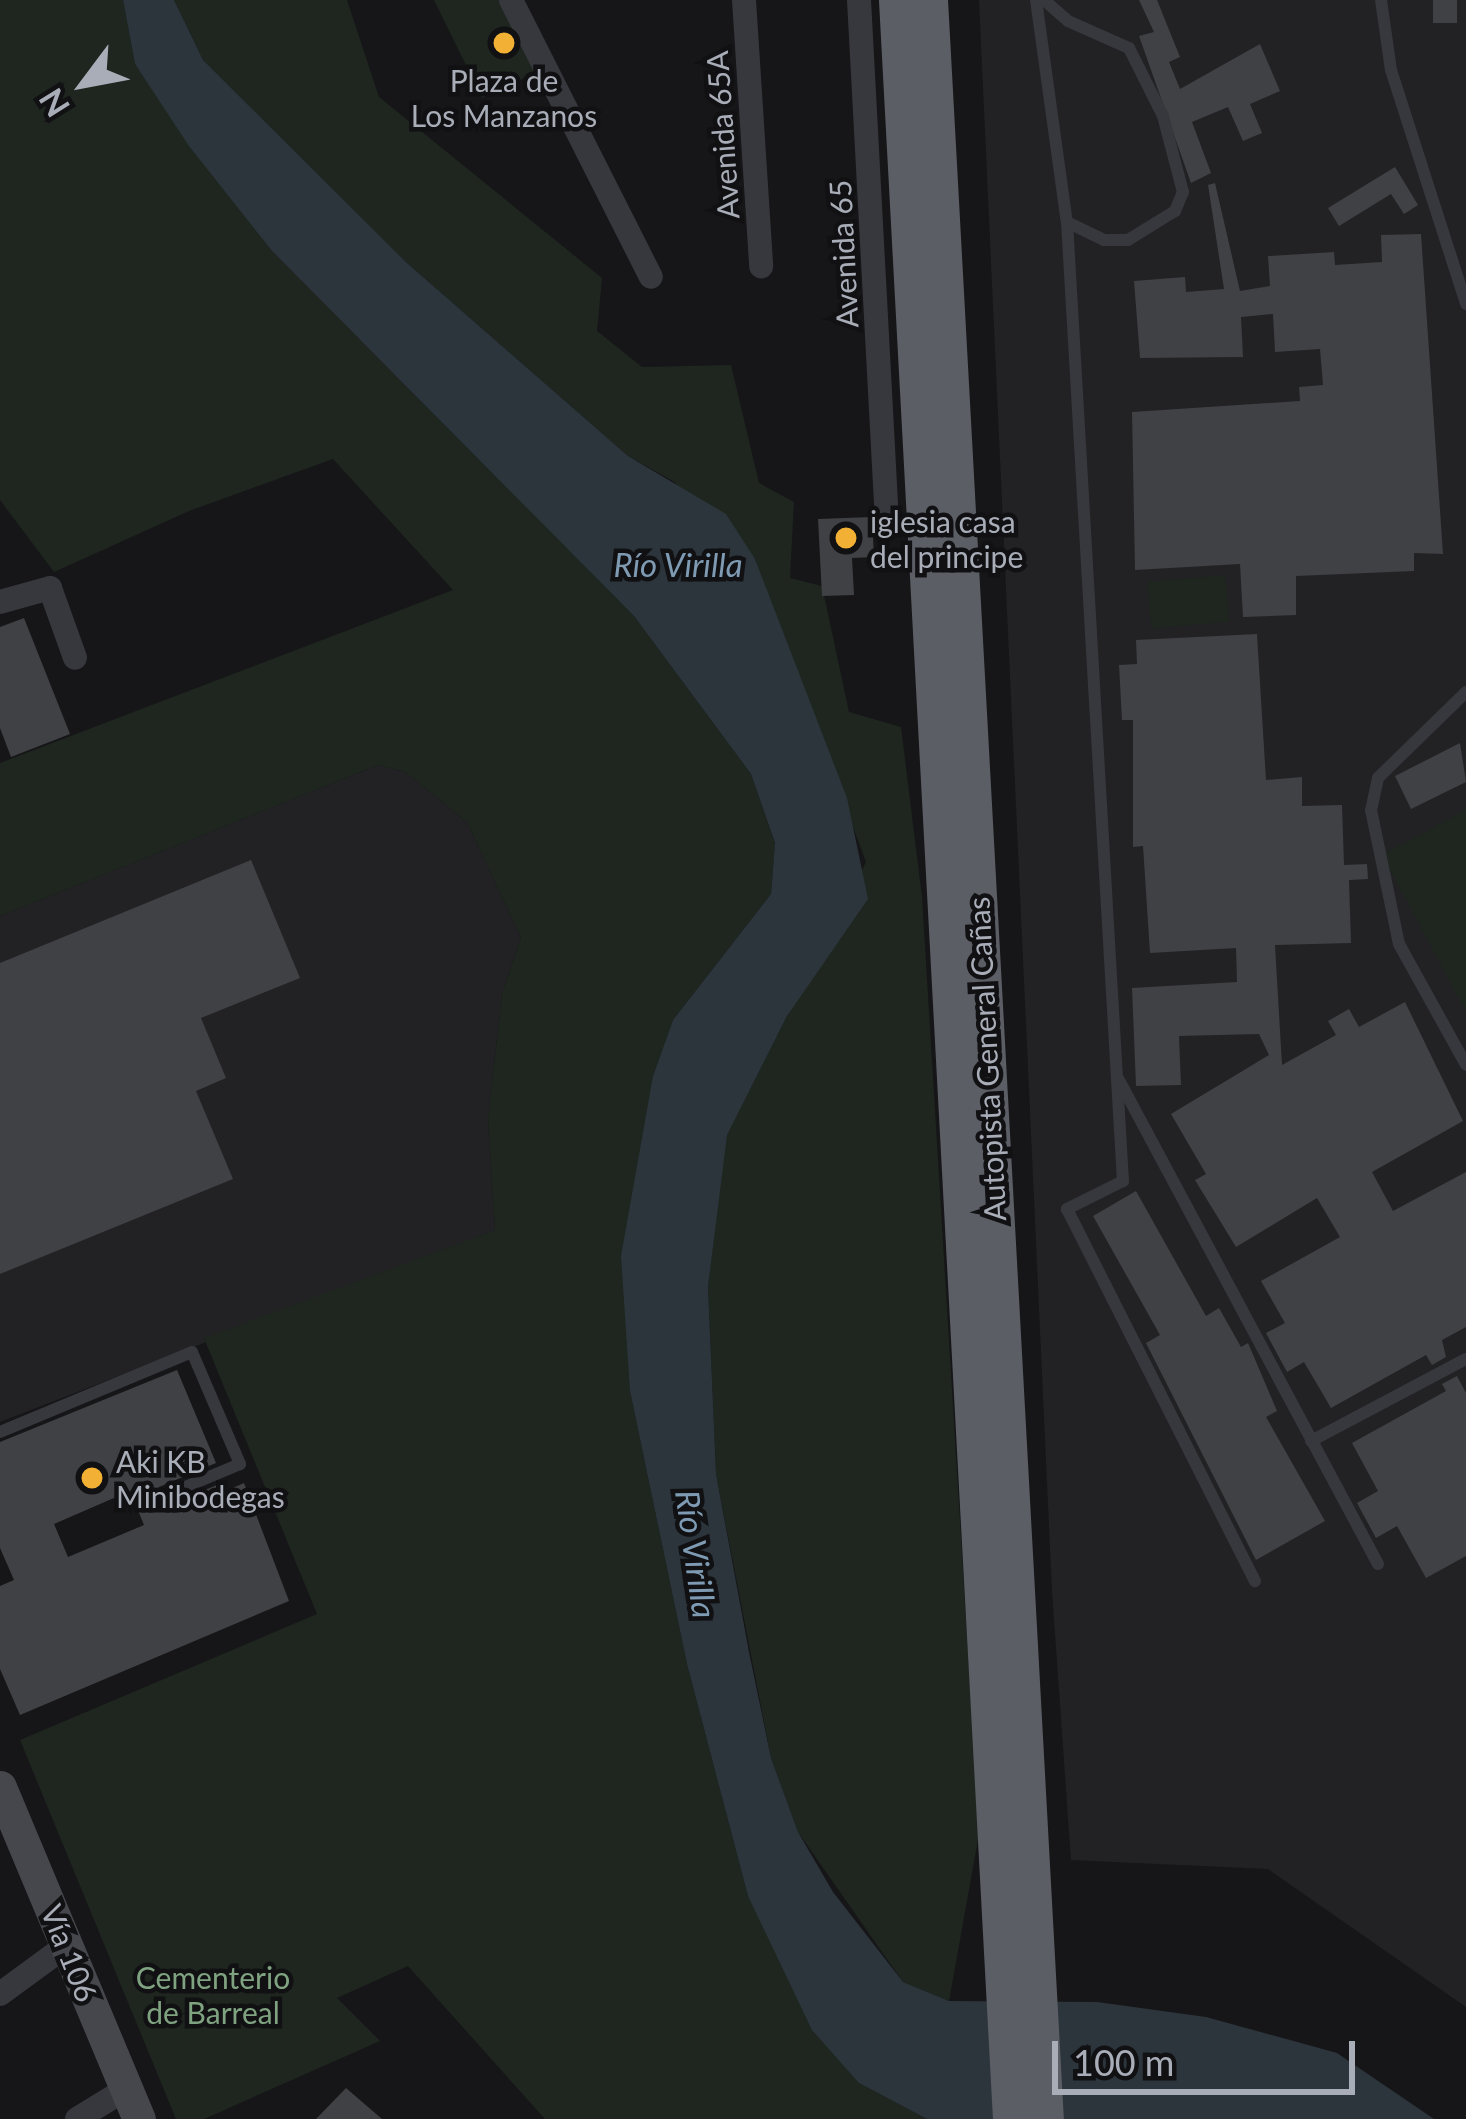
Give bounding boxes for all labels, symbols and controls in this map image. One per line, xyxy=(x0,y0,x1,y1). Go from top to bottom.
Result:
north arrow xyxy=(24,24,144,144)
marker: Plaza de Los Manzanos xyxy=(491,30,517,56)
street label: Avenida 65A xyxy=(698,50,746,220)
place label: Plaza de Los Manzanos xyxy=(411,62,597,132)
text: N xyxy=(30,82,77,124)
street label: Avenida 65 xyxy=(821,179,865,329)
place label: iglesia casa del principe xyxy=(870,503,1023,574)
marker: iglesia casa del principe xyxy=(833,525,859,551)
water label: Río Virilla xyxy=(613,545,743,585)
street label: Autopista General Cañas xyxy=(960,896,1012,1222)
place label: Aki KB Minibodegas xyxy=(116,1443,285,1514)
marker: Aki KB Minibodegas xyxy=(79,1465,105,1491)
water label: Río Virilla xyxy=(667,1487,725,1621)
street label: Vía 106 xyxy=(34,1899,106,2007)
park label: Cementerio de Barreal xyxy=(136,1959,290,2030)
scale bar xyxy=(1058,2017,1361,2091)
text: 100 m xyxy=(1073,2040,1174,2084)

